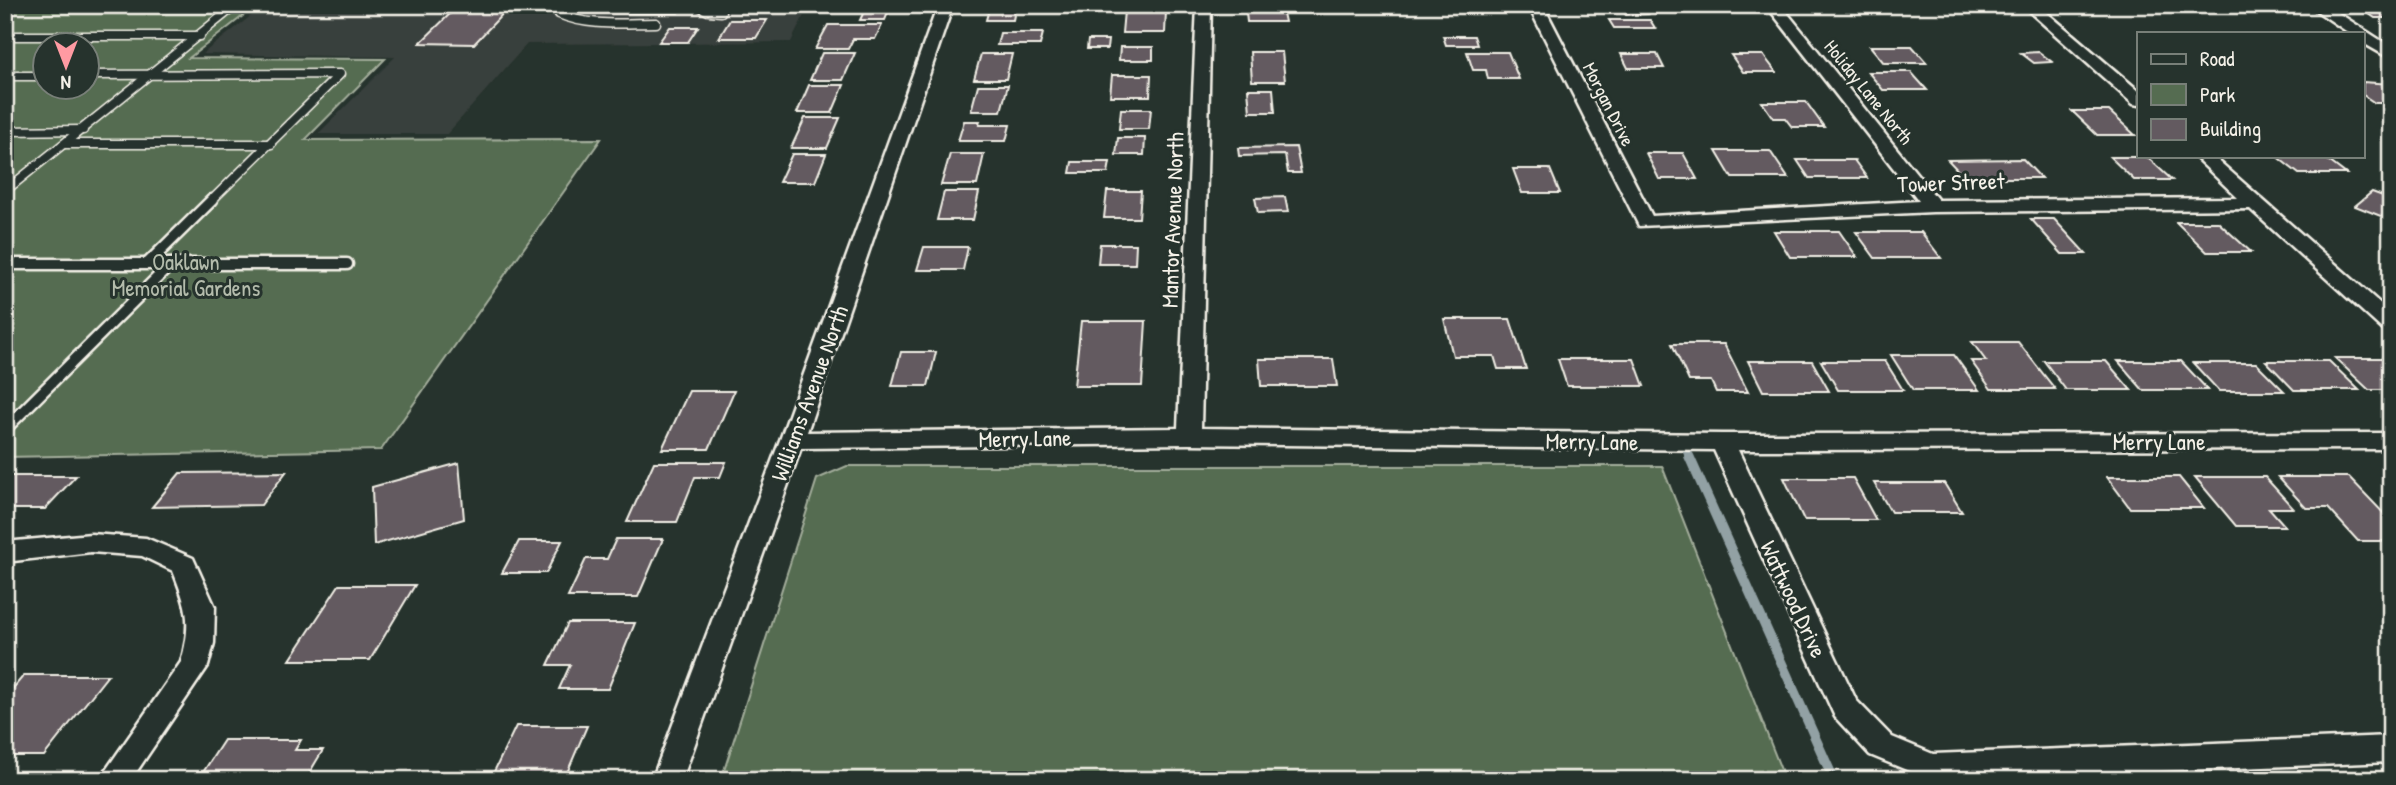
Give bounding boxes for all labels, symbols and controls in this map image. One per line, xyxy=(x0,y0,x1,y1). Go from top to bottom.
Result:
north arrow xyxy=(32,32,102,102)
legend xyxy=(2137,32,2364,158)
street label: Holiday Lane North xyxy=(1819,34,1919,150)
text: Road xyxy=(2200,44,2234,73)
street label: Morgan Drive xyxy=(1577,58,1641,151)
text: N xyxy=(61,70,71,96)
text: Park xyxy=(2200,80,2235,109)
text: Building xyxy=(2200,114,2261,143)
street label: Mantor Avenue North xyxy=(1153,131,1191,308)
street label: Tower Street xyxy=(1897,165,2006,199)
park label: Oaklawn Memorial Gardens xyxy=(112,246,260,303)
street label: Williams Avenue North xyxy=(763,301,855,485)
street label: Merry Lane xyxy=(978,422,1072,454)
street label: Merry Lane xyxy=(1545,425,1639,457)
street label: Merry Lane xyxy=(2113,426,2205,457)
street label: Wattwood Drive xyxy=(1753,535,1835,663)

